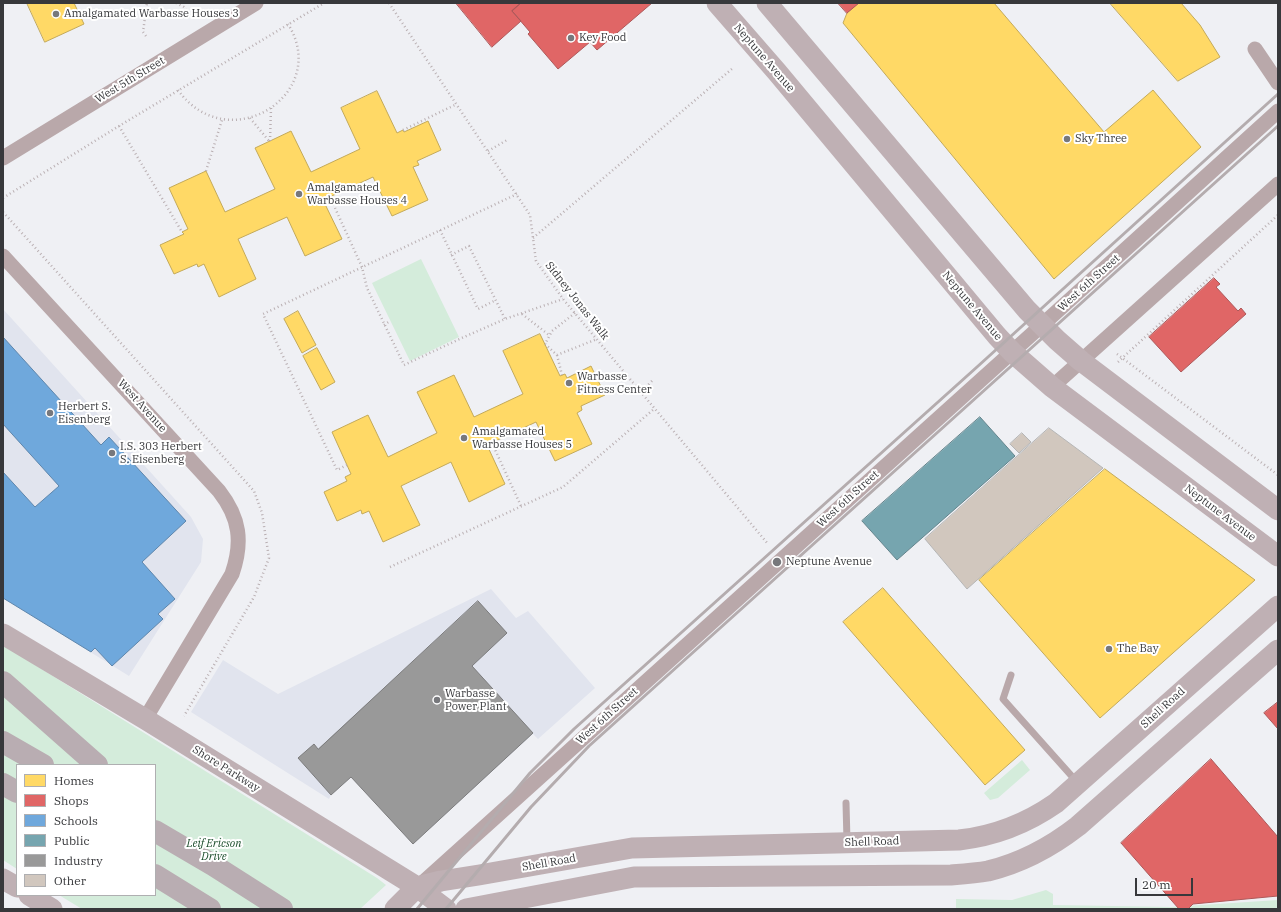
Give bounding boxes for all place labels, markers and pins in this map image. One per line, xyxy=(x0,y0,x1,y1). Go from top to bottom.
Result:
place label: Amalgamated Warbasse Houses 3 xyxy=(64,7,239,21)
marker: Amalgamated Warbasse Houses 3 xyxy=(51,9,61,19)
place label: Key Food xyxy=(579,31,627,45)
marker: Key Food xyxy=(566,33,576,43)
place label: Sky Three xyxy=(1075,132,1127,146)
marker: Sky Three xyxy=(1062,134,1072,144)
place label: Amalgamated Warbasse Houses 4 xyxy=(307,181,407,207)
marker: Amalgamated Warbasse Houses 4 xyxy=(294,189,304,199)
place label: Warbasse Fitness Center xyxy=(577,370,652,396)
marker: Warbasse Fitness Center xyxy=(564,378,574,388)
place label: Herbert S. Eisenberg xyxy=(58,400,111,426)
marker: Herbert S. Eisenberg xyxy=(45,408,55,418)
place label: Amalgamated Warbasse Houses 5 xyxy=(472,425,572,451)
marker: Amalgamated Warbasse Houses 5 xyxy=(459,433,469,443)
place label: I.S. 303 Herbert S. Eisenberg xyxy=(120,440,202,466)
marker: I.S. 303 Herbert S. Eisenberg xyxy=(107,448,117,458)
place label: Neptune Avenue xyxy=(786,555,872,569)
marker: Neptune Avenue xyxy=(771,556,783,568)
place label: The Bay xyxy=(1117,642,1159,656)
marker: The Bay xyxy=(1104,644,1114,654)
place label: Warbasse Power Plant xyxy=(445,687,507,713)
marker: Warbasse Power Plant xyxy=(432,695,442,705)

